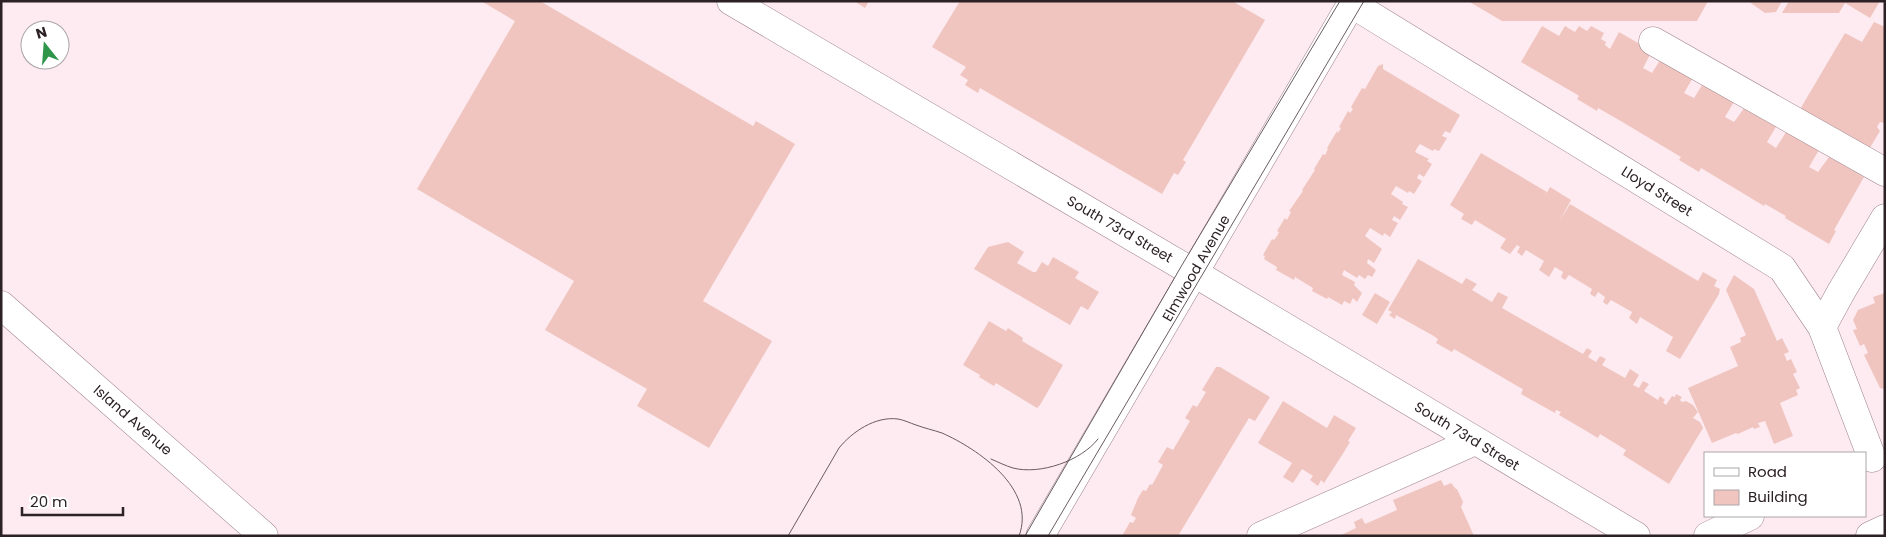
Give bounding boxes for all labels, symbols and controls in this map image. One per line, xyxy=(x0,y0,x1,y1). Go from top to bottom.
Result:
north arrow xyxy=(20,20,70,70)
text: N xyxy=(33,21,49,44)
street label: Lloyd Street xyxy=(1618,161,1696,221)
street label: South 73rd Street xyxy=(1063,191,1177,267)
street label: Elmwood Avenue xyxy=(1157,211,1235,325)
street label: Island Avenue xyxy=(89,380,177,460)
street label: South 73rd Street xyxy=(1411,397,1523,475)
legend xyxy=(1704,452,1866,517)
text: Road xyxy=(1748,461,1787,482)
scale bar xyxy=(22,484,124,516)
text: Building xyxy=(1748,486,1808,507)
text: 20 m xyxy=(30,491,68,512)

